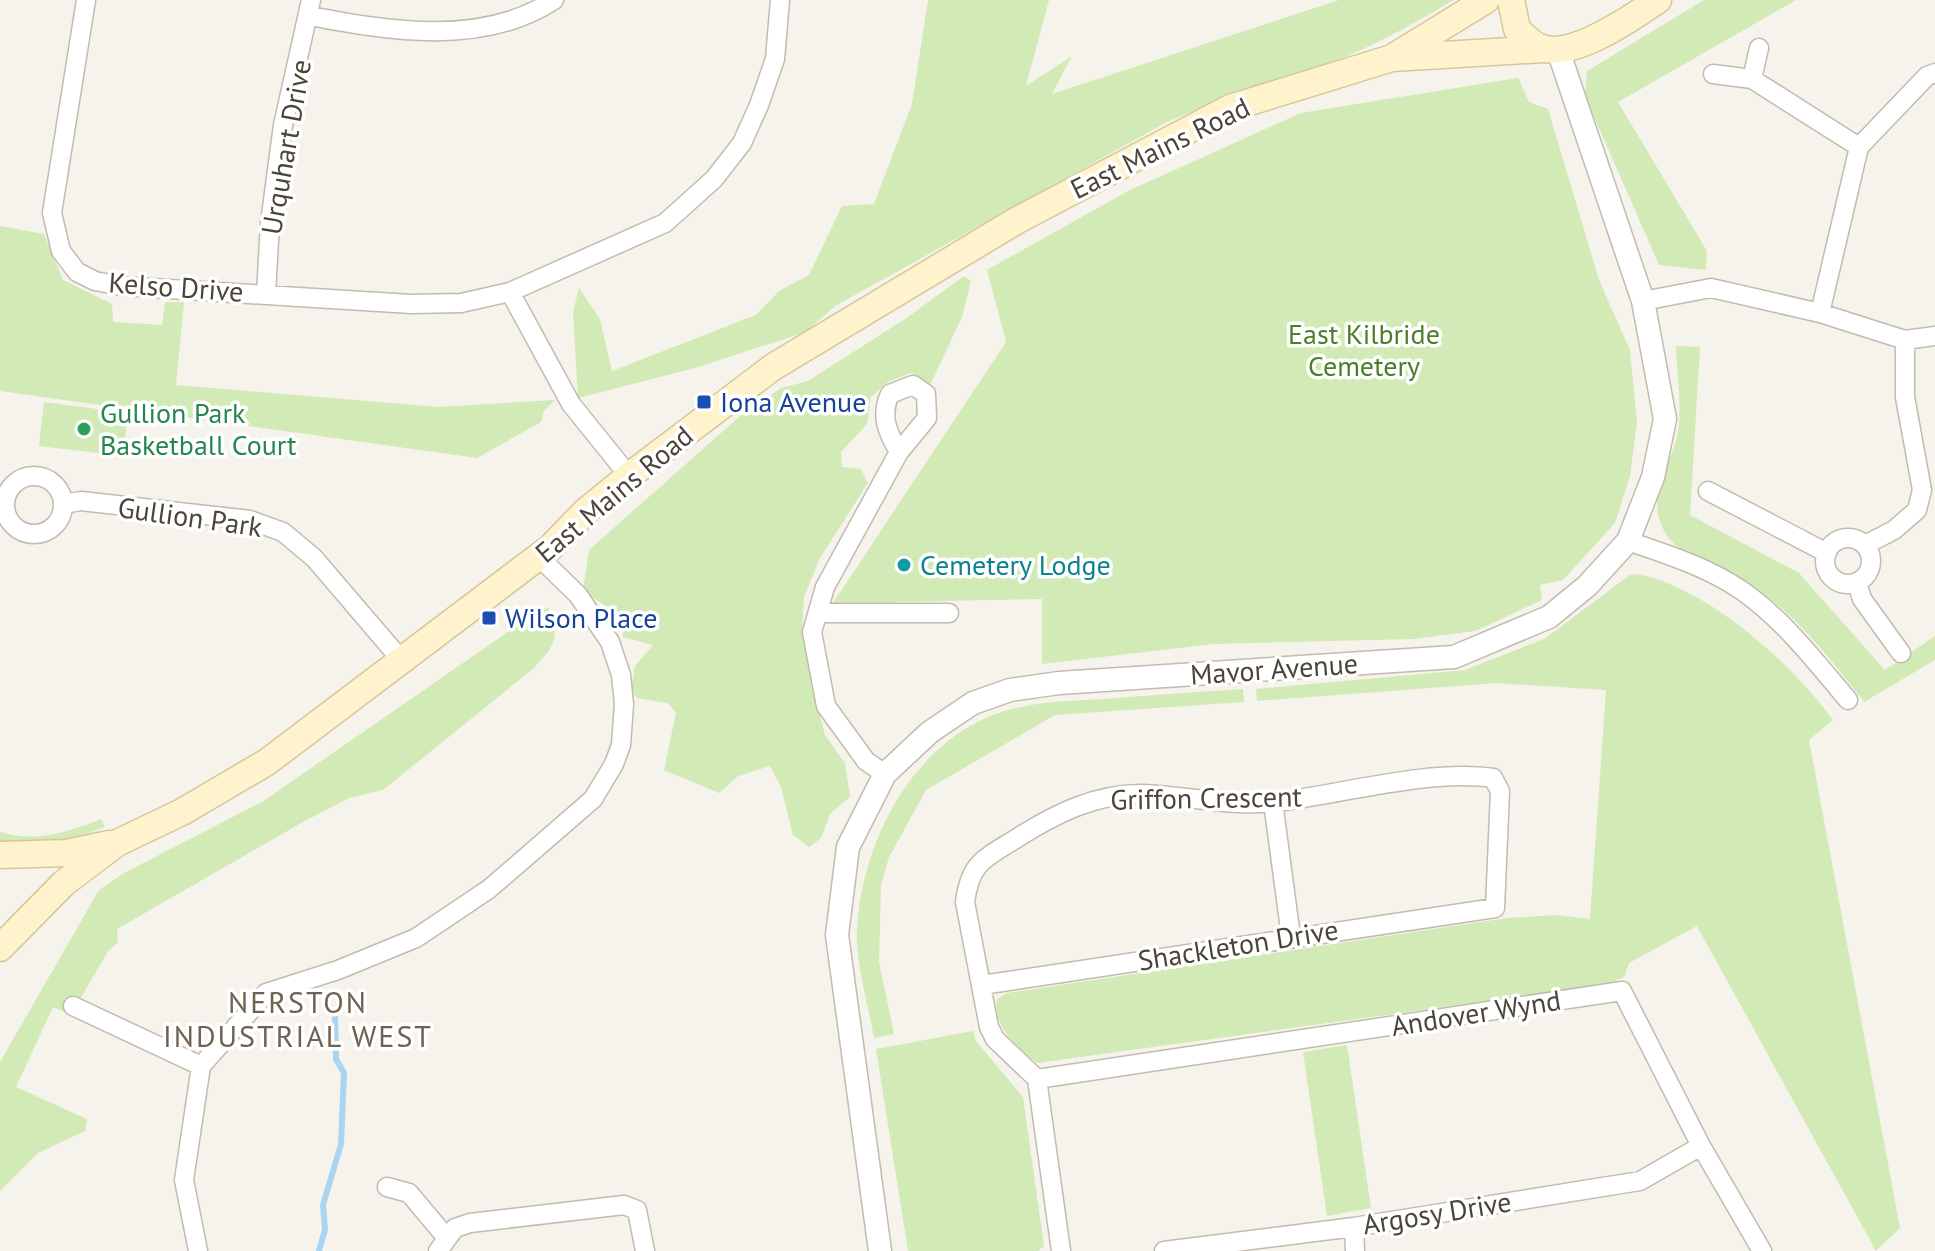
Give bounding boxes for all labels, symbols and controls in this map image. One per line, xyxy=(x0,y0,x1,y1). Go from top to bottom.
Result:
street label: Urquhart Drive xyxy=(252,56,319,237)
street label: East Mains Road xyxy=(1064,88,1256,207)
street label: Kelso Drive xyxy=(107,263,245,310)
park label: East Kilbride Cemetery xyxy=(1288,315,1440,384)
place label: Iona Avenue xyxy=(720,383,866,420)
marker: Iona Avenue xyxy=(695,393,713,411)
place label: Gullion Park Basketball Court xyxy=(100,394,297,463)
street label: East Mains Road xyxy=(527,417,700,570)
marker: Gullion Park Basketball Court xyxy=(75,420,93,438)
street label: Gullion Park xyxy=(116,488,265,545)
place label: Cemetery Lodge xyxy=(920,546,1111,583)
marker: Cemetery Lodge xyxy=(895,556,913,574)
place label: Wilson Place xyxy=(505,599,657,636)
marker: Wilson Place xyxy=(480,609,498,627)
street label: Mavor Avenue xyxy=(1189,644,1359,693)
street label: Griffon Crescent xyxy=(1110,777,1303,818)
street label: Shackleton Drive xyxy=(1135,910,1341,979)
street label: Andover Wynd xyxy=(1388,981,1564,1044)
district label: NERSTON INDUSTRIAL WEST xyxy=(163,982,433,1055)
street label: Argosy Drive xyxy=(1360,1183,1514,1243)

